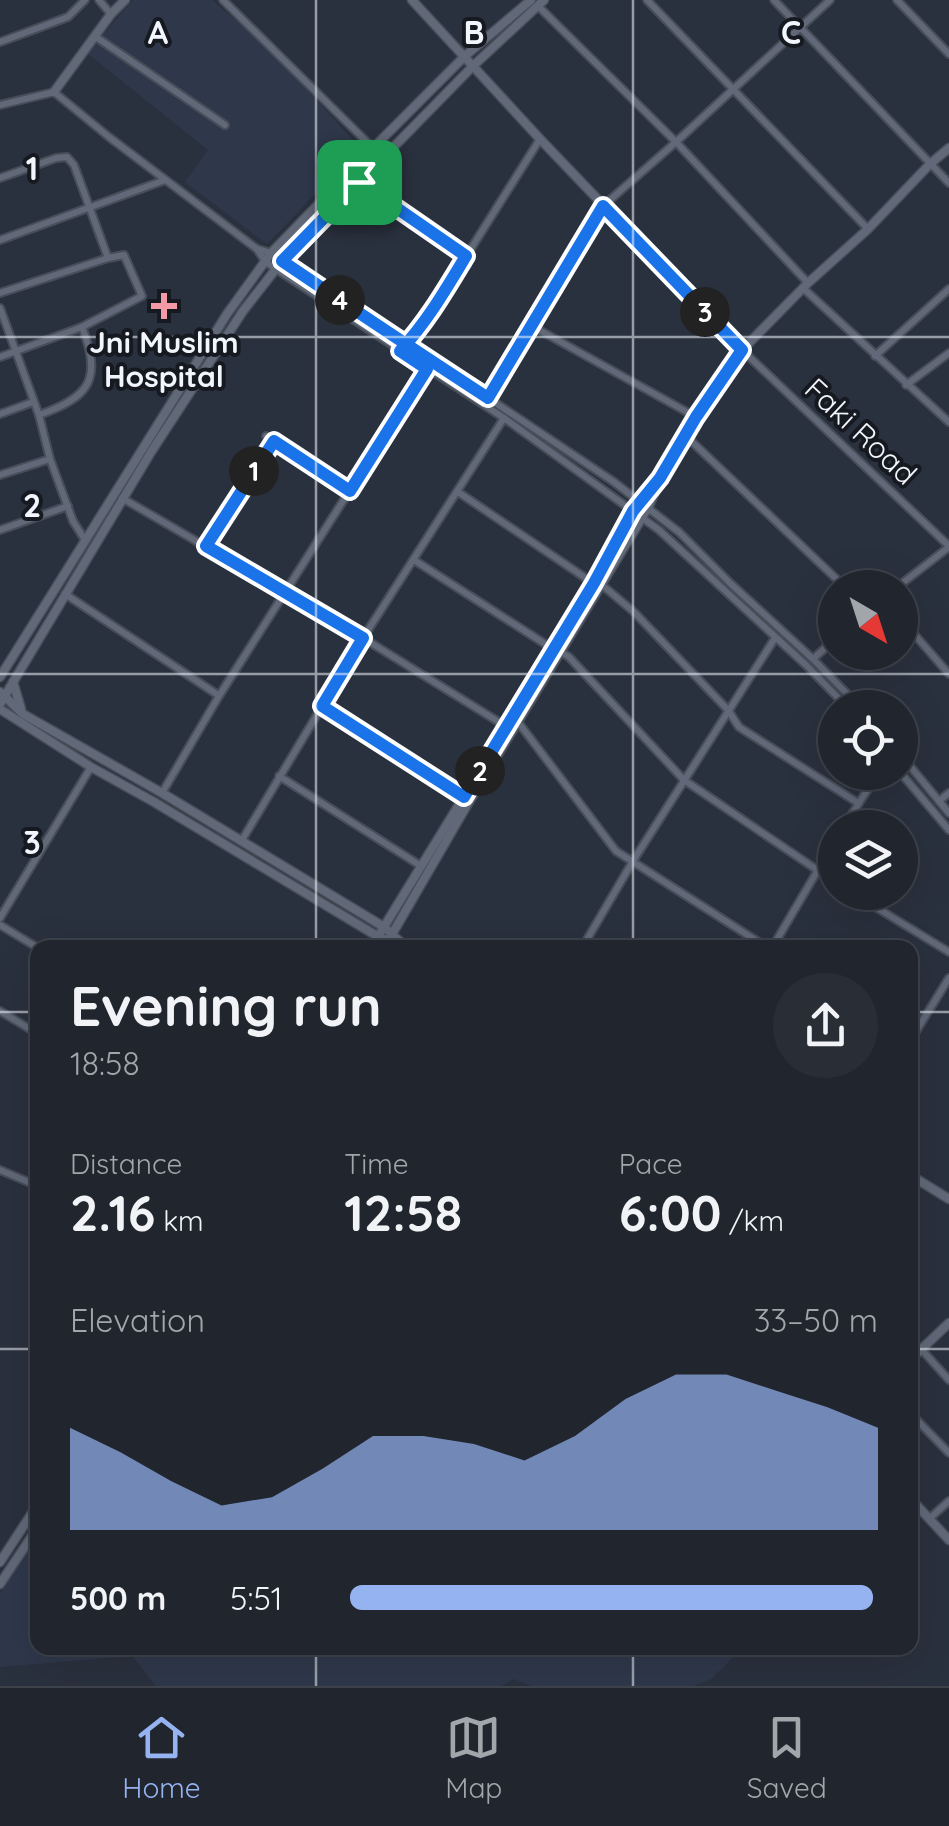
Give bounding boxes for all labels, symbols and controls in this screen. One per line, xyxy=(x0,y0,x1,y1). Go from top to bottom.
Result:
text: A xyxy=(148,12,169,52)
text: B xyxy=(464,12,484,52)
text: C xyxy=(781,12,801,52)
pin xyxy=(317,140,402,225)
text: 1 xyxy=(26,148,38,188)
icon: arrive xyxy=(332,155,387,210)
pin: 4 xyxy=(315,275,365,325)
text: 4 xyxy=(332,282,348,317)
pin: 3 xyxy=(680,287,730,337)
marker: Jni Muslim Hospital xyxy=(151,293,177,319)
text: 3 xyxy=(697,294,713,329)
place label: Jni Muslim Hospital xyxy=(89,323,239,395)
street label: Faki Road xyxy=(797,369,925,493)
pin: 1 xyxy=(229,446,279,496)
text: 1 xyxy=(249,453,259,488)
text: 2 xyxy=(23,485,41,525)
north arrow xyxy=(818,570,918,670)
map controls xyxy=(818,570,918,910)
button: locate xyxy=(818,690,918,790)
pin: 2 xyxy=(455,746,505,796)
text: 2 xyxy=(472,753,488,788)
button: layers xyxy=(818,810,918,910)
text: 3 xyxy=(23,822,41,862)
text: Evening run xyxy=(70,971,382,1040)
button: share xyxy=(773,973,878,1078)
text: 18:58 xyxy=(70,1043,140,1083)
text: Distance xyxy=(70,1146,182,1181)
text: Time xyxy=(344,1146,409,1181)
text: Pace xyxy=(619,1146,683,1181)
text: 2.16 xyxy=(70,1181,156,1244)
text: 12:58 xyxy=(344,1181,462,1244)
text: 6:00 xyxy=(619,1181,721,1244)
text: km xyxy=(156,1203,204,1238)
text: /km xyxy=(721,1203,784,1238)
text: Elevation xyxy=(70,1300,205,1340)
text: 33–50 m xyxy=(754,1300,878,1340)
text: 500 m xyxy=(70,1578,166,1618)
text: 5:51 xyxy=(230,1578,283,1618)
tab: Home xyxy=(122,1710,201,1805)
tab: Map xyxy=(445,1710,502,1805)
tab: Saved xyxy=(747,1710,827,1805)

